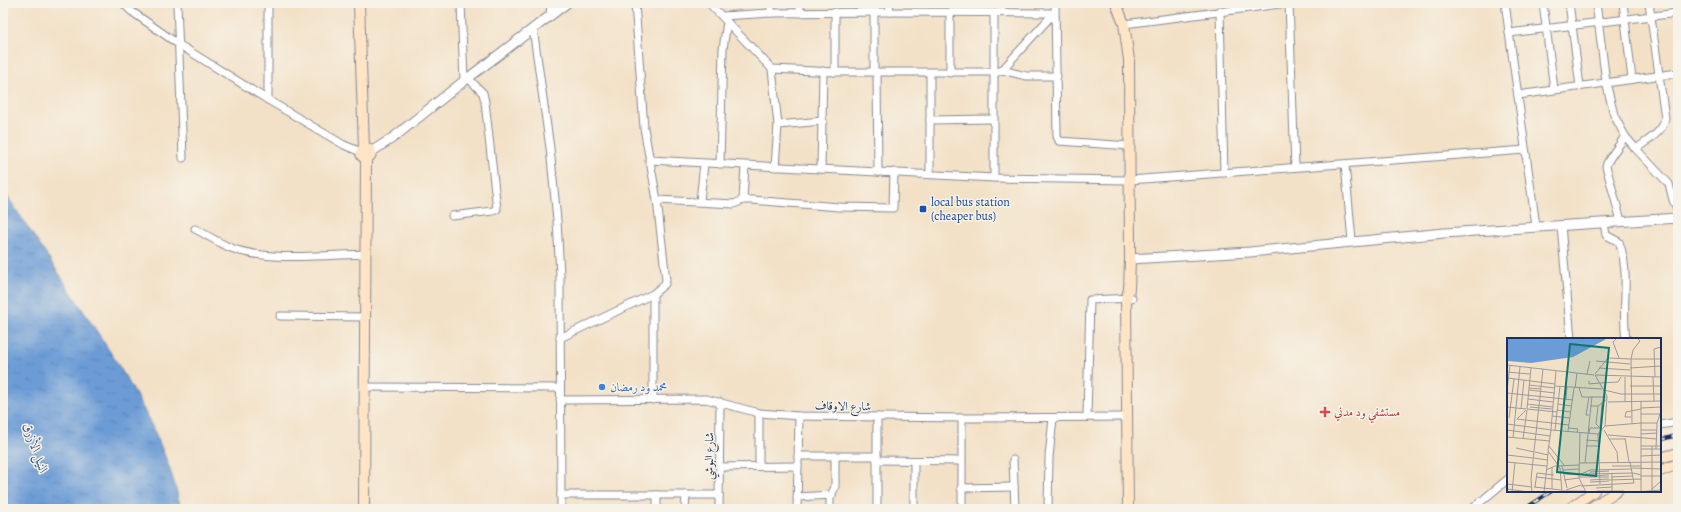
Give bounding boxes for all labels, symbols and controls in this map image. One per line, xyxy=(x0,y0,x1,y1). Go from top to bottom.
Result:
place label: local bus station (cheaper bus) xyxy=(931,194,1010,224)
marker: local bus station (cheaper bus) xyxy=(918,204,928,214)
inset map xyxy=(1507,338,1661,492)
place label: محمد ود رمضان xyxy=(610,379,667,395)
marker: محمد ود رمضان xyxy=(597,382,607,392)
street label: شارع الاوقاف xyxy=(815,398,872,417)
place label: مستشفي ود مدني xyxy=(1334,404,1400,424)
marker: مستشفي ود مدني xyxy=(1319,406,1331,418)
water label: النيل الأزرق xyxy=(18,420,53,476)
street label: شارع البوشي xyxy=(701,432,720,480)

